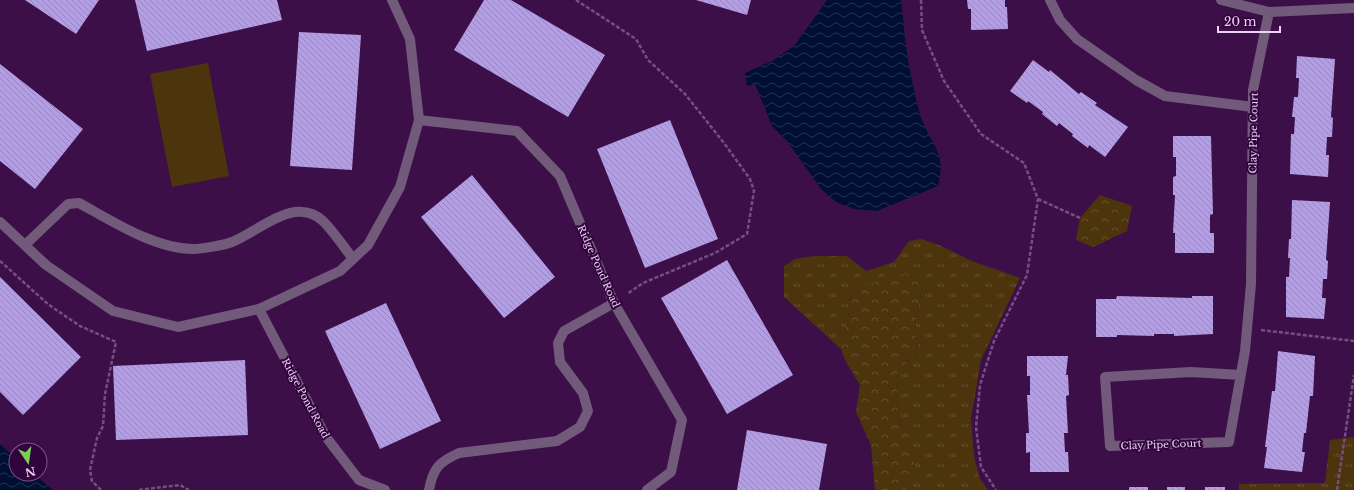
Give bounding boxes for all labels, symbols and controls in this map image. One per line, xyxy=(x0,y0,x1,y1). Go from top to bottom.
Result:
scale bar xyxy=(1218,8,1280,34)
text: 20 m xyxy=(1224,14,1256,29)
street label: Clay Pipe Court xyxy=(1246,92,1261,174)
street label: Ridge Pond Road xyxy=(575,223,623,310)
street label: Ridge Pond Road xyxy=(279,356,332,441)
street label: Clay Pipe Court xyxy=(1120,437,1202,452)
north arrow xyxy=(8,442,48,482)
text: N xyxy=(23,464,37,480)

